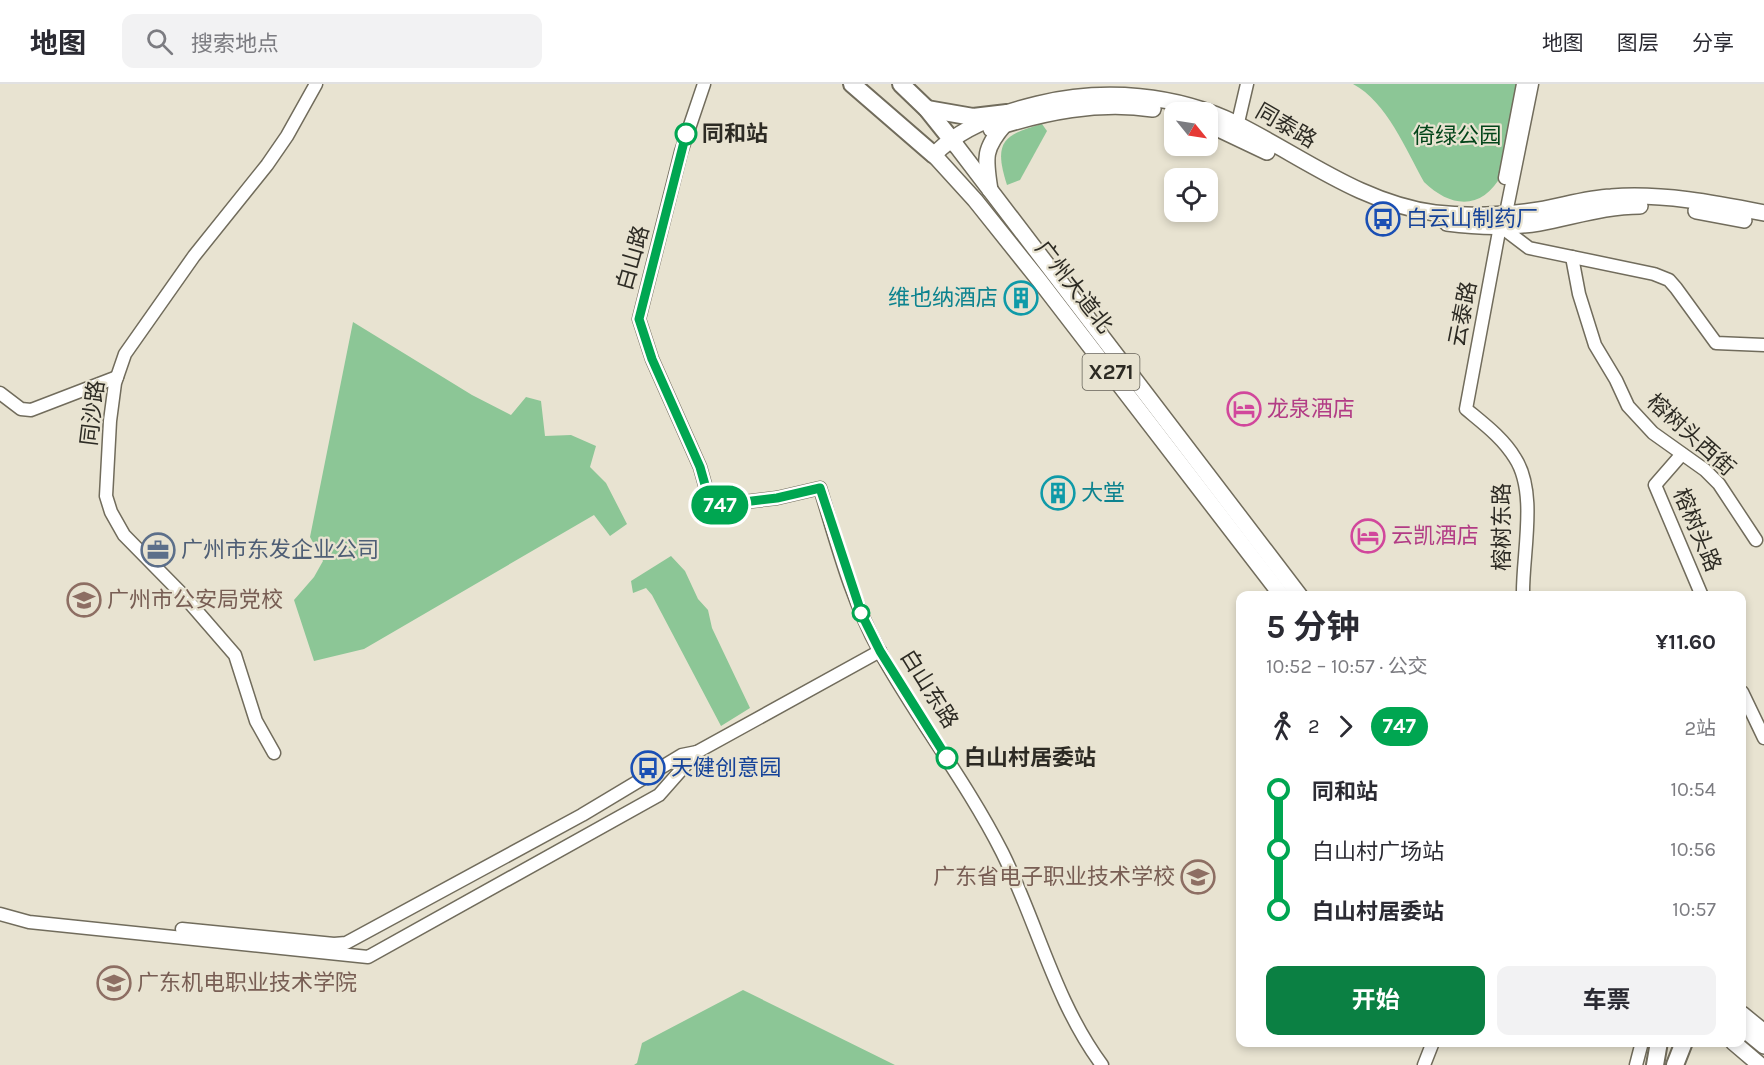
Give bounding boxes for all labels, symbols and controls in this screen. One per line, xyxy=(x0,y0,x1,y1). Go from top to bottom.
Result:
search box xyxy=(122,14,542,68)
icon: search xyxy=(143,25,176,58)
text: 地图 xyxy=(30,27,86,60)
text: 搜索地点 xyxy=(191,31,279,57)
text: 地图 xyxy=(1542,31,1584,55)
text: 图层 xyxy=(1617,31,1659,55)
text: 分享 xyxy=(1692,31,1734,55)
street label: 同泰路 xyxy=(1251,98,1321,154)
north arrow xyxy=(1164,102,1218,156)
map controls xyxy=(1164,102,1218,222)
place label: 同和站 xyxy=(702,121,768,147)
marker: 同和站 xyxy=(675,123,697,145)
park label: 倚绿公园 xyxy=(1413,123,1501,149)
button: locate xyxy=(1164,168,1218,222)
bus stop icon: 白云山制药厂 xyxy=(1365,201,1401,237)
place label: 白云山制药厂 xyxy=(1406,206,1538,232)
street label: 白山路 xyxy=(611,223,655,293)
street label: 广州大道北 xyxy=(1030,236,1118,338)
street label: 云泰路 xyxy=(1444,279,1482,349)
building icon: 维也纳酒店 xyxy=(1003,280,1039,316)
place label: 维也纳酒店 xyxy=(888,285,998,311)
road number: X271 xyxy=(1082,354,1140,390)
street label: 同沙路 xyxy=(76,379,110,447)
street label: 榕树头西街 xyxy=(1641,389,1741,481)
hotel icon: 龙泉酒店 xyxy=(1226,391,1262,427)
place label: 龙泉酒店 xyxy=(1267,396,1355,422)
building icon: 大堂 xyxy=(1040,475,1076,511)
place label: 大堂 xyxy=(1081,480,1125,506)
street label: 榕树东路 xyxy=(1489,483,1515,571)
street label: 榕树头路 xyxy=(1668,484,1726,576)
line badge: 747 xyxy=(686,486,754,524)
text: 747 xyxy=(703,493,737,517)
hotel icon: 云凯酒店 xyxy=(1350,518,1386,554)
place label: 云凯酒店 xyxy=(1391,523,1479,549)
office icon: 广州市东发企业公司 xyxy=(140,532,176,568)
place label: 广州市东发企业公司 xyxy=(181,537,379,563)
school or university icon: 广州市公安局党校 xyxy=(66,582,102,618)
place label: 广州市公安局党校 xyxy=(107,587,283,613)
unlabelled marker xyxy=(852,604,870,622)
text: 5 分钟 xyxy=(1266,608,1360,646)
text: ¥11.60 xyxy=(1655,629,1716,655)
street label: 白山东路 xyxy=(895,645,963,733)
text: 10:52 – 10:57 · 公交 xyxy=(1266,655,1428,678)
icon: walk xyxy=(1266,710,1299,743)
icon: forward xyxy=(1329,710,1362,743)
text: 747 xyxy=(1383,714,1416,738)
text: 2 xyxy=(1308,715,1320,738)
text: 2站 xyxy=(1684,717,1716,740)
place label: 白山村居委站 xyxy=(964,745,1096,771)
marker: 白山村居委站 xyxy=(936,747,958,769)
bus stop icon: 天健创意园 xyxy=(630,750,666,786)
place label: 天健创意园 xyxy=(671,755,781,781)
text: 10:54 xyxy=(1670,778,1716,801)
text: 同和站 xyxy=(1312,779,1378,805)
text: 10:56 xyxy=(1670,838,1716,861)
text: 白山村广场站 xyxy=(1312,839,1444,865)
school or university icon: 广东省电子职业技术学校 xyxy=(1180,859,1216,895)
place label: 广东省电子职业技术学校 xyxy=(933,864,1175,890)
text: 10:57 xyxy=(1672,898,1716,921)
text: 白山村居委站 xyxy=(1312,899,1444,925)
school or university icon: 广东机电职业技术学院 xyxy=(96,965,132,1001)
button: 开始 xyxy=(1266,966,1485,1035)
button: 车票 xyxy=(1497,966,1716,1035)
place label: 广东机电职业技术学院 xyxy=(137,970,357,996)

